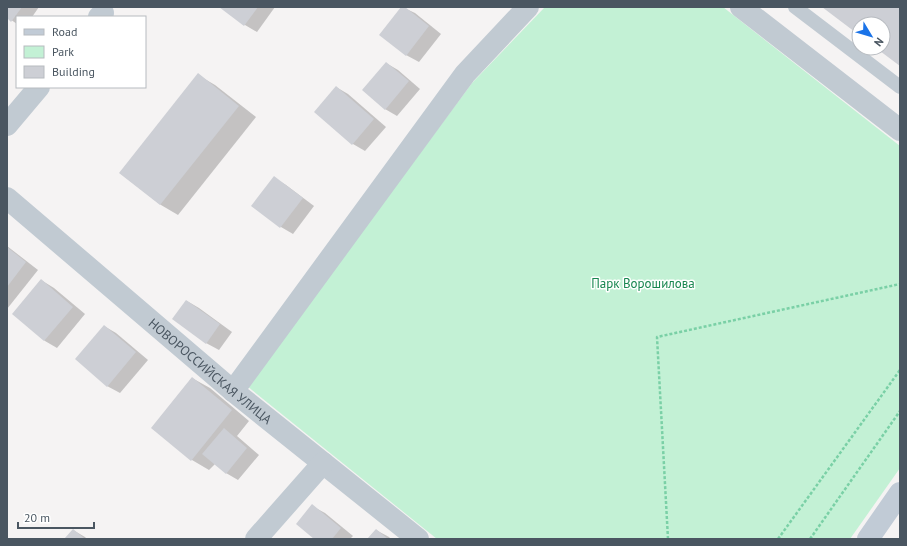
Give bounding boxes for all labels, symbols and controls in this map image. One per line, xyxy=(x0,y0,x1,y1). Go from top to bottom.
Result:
legend xyxy=(16,16,146,88)
north arrow xyxy=(851,16,891,56)
text: Road xyxy=(52,24,77,39)
text: N xyxy=(871,35,887,49)
text: Park xyxy=(52,44,74,59)
text: Building xyxy=(52,64,95,79)
park label: Парк Ворошилова xyxy=(591,275,695,292)
street label: НОВОРОССИЙСКАЯ УЛИЦА xyxy=(145,315,276,428)
scale bar xyxy=(18,504,94,530)
text: 20 m xyxy=(24,510,50,525)

